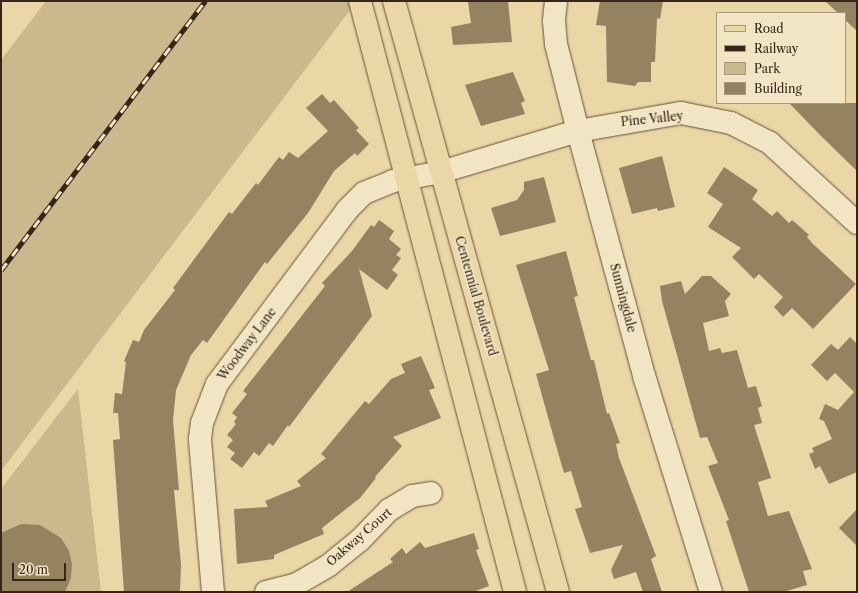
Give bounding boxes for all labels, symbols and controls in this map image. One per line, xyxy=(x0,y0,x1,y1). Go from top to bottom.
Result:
legend xyxy=(716,12,846,104)
text: Road xyxy=(754,21,784,36)
text: Railway xyxy=(754,41,799,56)
text: Park xyxy=(754,61,780,76)
text: Building xyxy=(754,81,802,96)
street label: Pine Valley xyxy=(620,109,684,129)
street label: Centennial Boulevard xyxy=(452,234,500,358)
street label: Sunningdale xyxy=(607,262,639,334)
street label: Woodway Lane xyxy=(215,305,279,383)
street label: Oakway Court xyxy=(323,505,395,569)
scale bar xyxy=(14,555,68,581)
text: 20 m xyxy=(19,562,48,577)

